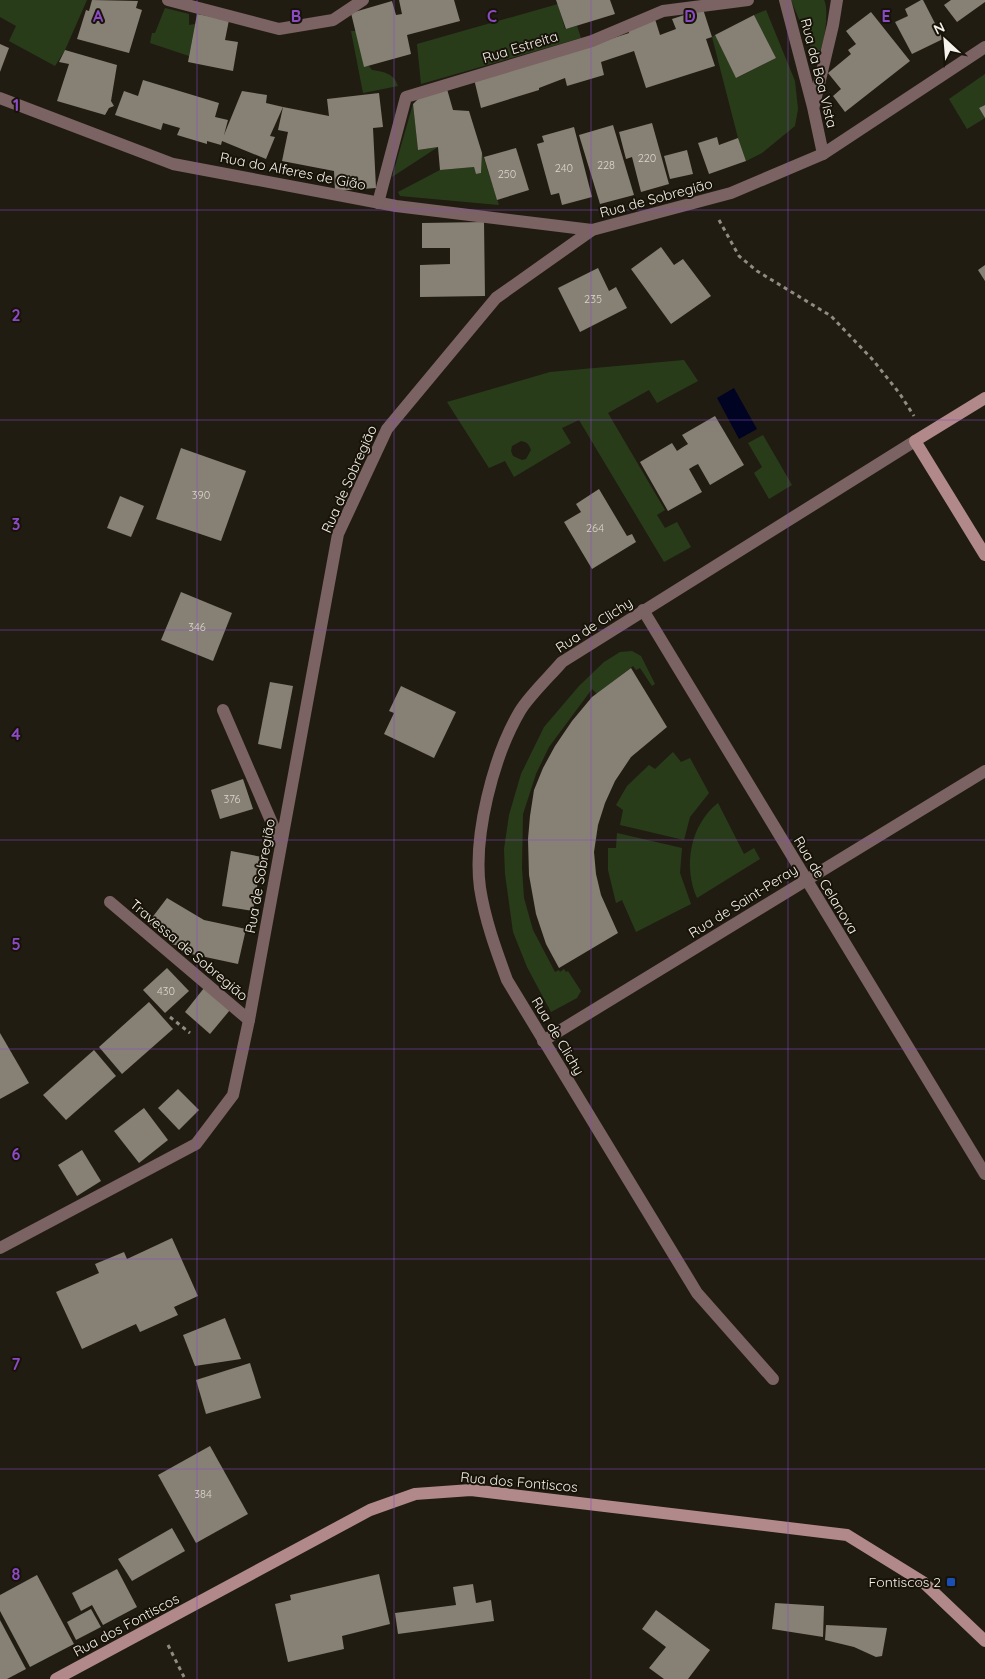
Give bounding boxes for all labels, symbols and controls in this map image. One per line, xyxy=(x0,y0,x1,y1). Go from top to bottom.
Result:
text: A xyxy=(93,6,104,26)
text: B xyxy=(291,6,301,26)
text: C xyxy=(487,6,497,26)
text: D xyxy=(684,6,696,26)
text: E xyxy=(881,6,891,26)
north arrow xyxy=(920,15,970,65)
street label: Rua da Boa Vista xyxy=(797,16,841,130)
text: N xyxy=(931,18,948,39)
street label: Rua Estreita xyxy=(480,27,560,67)
text: 1 xyxy=(13,95,19,115)
street label: Rua do Alferes de Gião xyxy=(219,148,367,194)
house number: 220 xyxy=(638,151,656,165)
house number: 228 xyxy=(597,158,615,172)
house number: 240 xyxy=(555,161,573,175)
house number: 250 xyxy=(498,167,516,181)
street label: Rua de Sobregião xyxy=(598,174,714,222)
house number: 235 xyxy=(584,292,602,306)
text: 2 xyxy=(11,305,21,325)
street label: Rua de Sobregião xyxy=(317,422,381,536)
house number: 390 xyxy=(192,488,210,502)
text: 3 xyxy=(12,514,20,534)
house number: 264 xyxy=(586,521,604,535)
street label: Rua de Clichy xyxy=(552,593,636,657)
house number: 346 xyxy=(188,620,206,634)
text: 4 xyxy=(11,724,21,744)
house number: 376 xyxy=(224,792,241,806)
street label: Rua de Sobregião xyxy=(241,817,279,935)
street label: Rua de Celanova xyxy=(790,833,862,937)
street label: Rua de Saint-Peray xyxy=(685,860,801,942)
street label: Travessa de Sobregião xyxy=(126,895,252,1005)
text: 5 xyxy=(11,934,21,954)
house number: 430 xyxy=(157,984,175,998)
street label: Rua de Clichy xyxy=(528,994,588,1078)
text: 6 xyxy=(12,1144,21,1164)
text: 7 xyxy=(12,1354,21,1374)
street label: Rua dos Fontiscos xyxy=(460,1468,578,1496)
house number: 384 xyxy=(194,1487,212,1501)
text: 8 xyxy=(12,1564,21,1584)
place label: Fontiscos 2 xyxy=(869,1573,941,1591)
marker: Fontiscos 2 xyxy=(945,1576,957,1588)
street label: Rua dos Fontiscos xyxy=(70,1589,182,1661)

